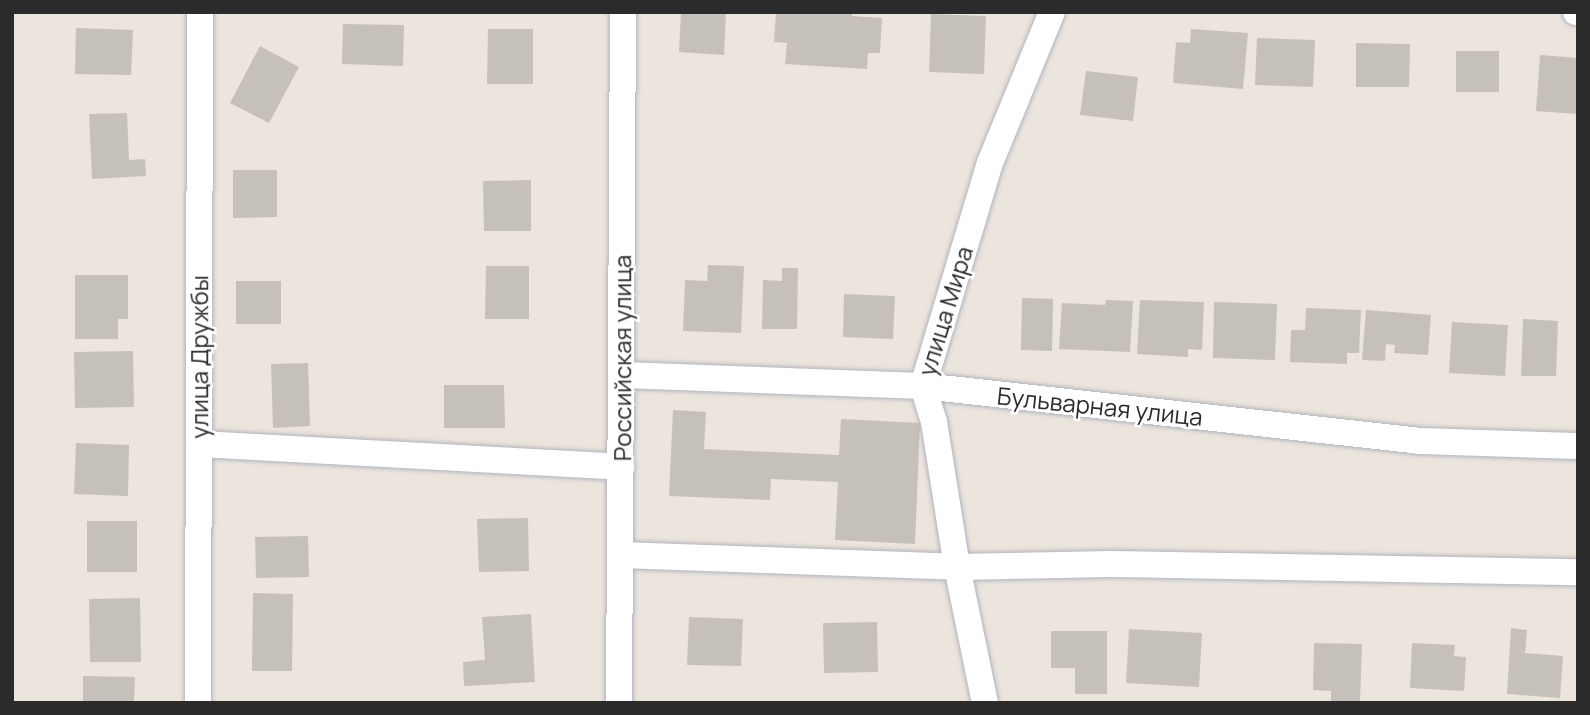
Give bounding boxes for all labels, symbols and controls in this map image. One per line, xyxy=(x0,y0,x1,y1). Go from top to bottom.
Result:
street label: улица Мира xyxy=(912,243,978,379)
street label: Российская улица xyxy=(608,255,636,461)
street label: улица Дружбы xyxy=(185,275,213,439)
street label: Бульварная улица xyxy=(996,381,1204,431)

